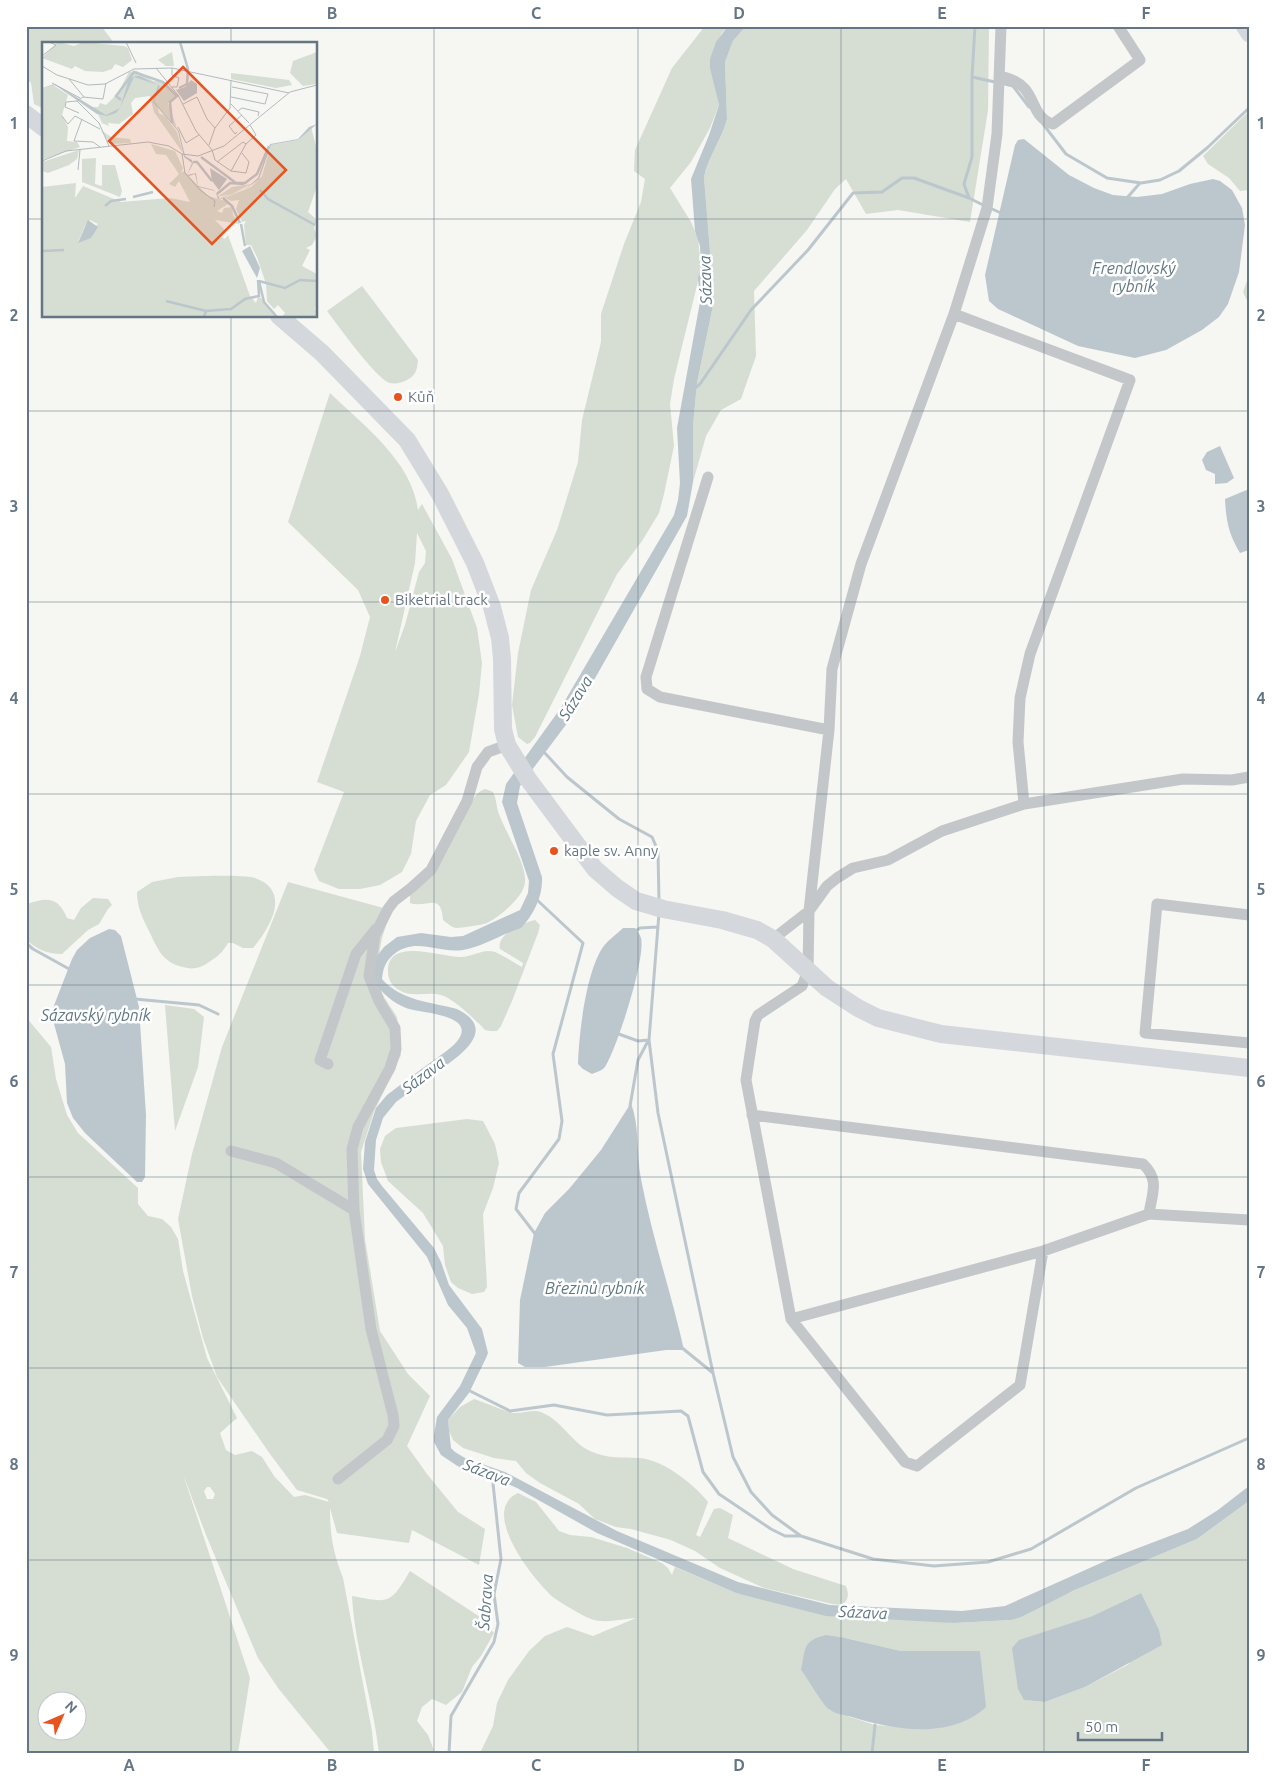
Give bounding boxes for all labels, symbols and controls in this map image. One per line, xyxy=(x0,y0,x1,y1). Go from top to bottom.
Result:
text: A xyxy=(123,4,135,22)
text: B xyxy=(327,4,337,22)
text: C xyxy=(531,4,541,22)
text: D xyxy=(733,4,745,22)
text: E xyxy=(937,4,947,22)
text: F xyxy=(1142,4,1151,22)
inset map xyxy=(42,42,318,318)
text: 1 xyxy=(9,114,19,132)
text: 1 xyxy=(1256,114,1266,132)
water label: Sázava xyxy=(695,255,715,306)
water label: Frendlovský rybník xyxy=(1092,259,1176,295)
text: 2 xyxy=(9,306,19,324)
text: 2 xyxy=(1256,306,1266,324)
place label: Kůň xyxy=(408,388,434,405)
marker: Kůň xyxy=(392,391,404,403)
text: 3 xyxy=(9,497,19,515)
text: 3 xyxy=(1256,497,1266,515)
place label: Biketrial track xyxy=(395,591,488,608)
marker: Biketrial track xyxy=(379,594,391,606)
water label: Sázava xyxy=(554,672,596,724)
text: 4 xyxy=(9,689,19,707)
text: 4 xyxy=(1256,689,1266,707)
place label: kaple sv. Anny xyxy=(564,842,658,859)
marker: kaple sv. Anny xyxy=(548,845,560,857)
text: 5 xyxy=(9,880,19,898)
text: 5 xyxy=(1256,880,1266,898)
water label: Sázavský rybník xyxy=(40,1006,152,1024)
water label: Sázava xyxy=(397,1053,448,1097)
text: 6 xyxy=(9,1072,19,1090)
text: 6 xyxy=(1256,1072,1266,1090)
text: 7 xyxy=(9,1263,19,1281)
text: 7 xyxy=(1256,1263,1266,1281)
water label: Březinů rybník xyxy=(545,1279,646,1297)
water label: Sázava xyxy=(460,1454,513,1489)
text: 8 xyxy=(9,1455,19,1473)
text: 8 xyxy=(1256,1455,1266,1473)
water label: Šabrava xyxy=(473,1573,496,1632)
water label: Sázava xyxy=(837,1602,888,1622)
text: 9 xyxy=(9,1646,19,1664)
text: 9 xyxy=(1256,1646,1266,1664)
north arrow xyxy=(38,1692,88,1742)
text: N xyxy=(62,1697,81,1716)
scale bar xyxy=(1078,1709,1161,1741)
text: 50 m xyxy=(1085,1718,1118,1735)
text: A xyxy=(123,1756,135,1774)
text: B xyxy=(327,1756,337,1774)
text: C xyxy=(531,1756,541,1774)
text: D xyxy=(733,1756,745,1774)
text: E xyxy=(937,1756,947,1774)
text: F xyxy=(1142,1756,1151,1774)

